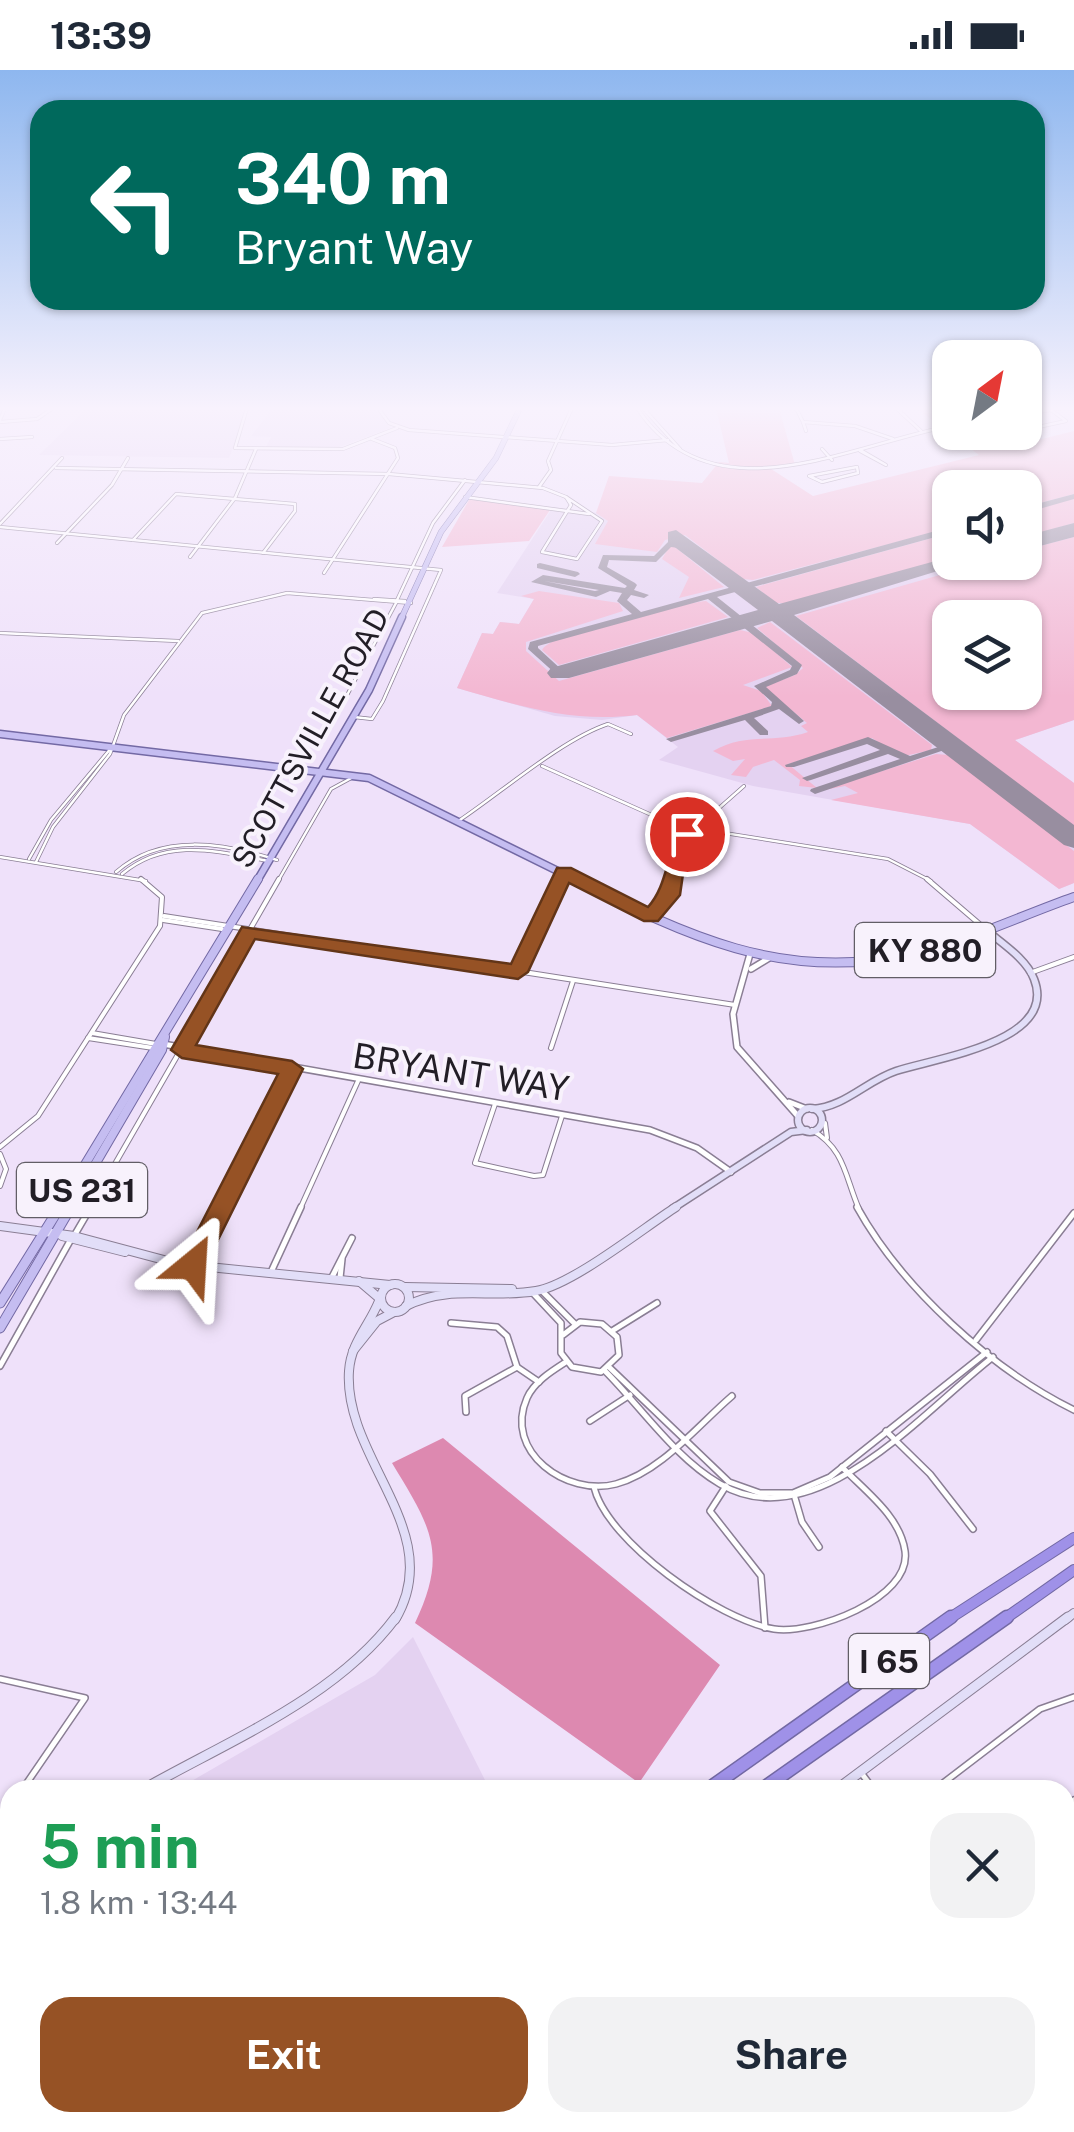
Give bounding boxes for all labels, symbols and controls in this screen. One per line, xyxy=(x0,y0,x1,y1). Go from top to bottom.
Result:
text: 13:39 xyxy=(50,13,152,58)
text: 340 m xyxy=(235,137,451,220)
icon: left xyxy=(70,140,200,270)
text: Bryant Way xyxy=(235,221,473,274)
north arrow xyxy=(932,340,1042,450)
map controls xyxy=(932,340,1042,710)
button: sound xyxy=(932,470,1042,580)
button: layers xyxy=(932,600,1042,710)
street label: SCOTTSVILLE ROAD xyxy=(224,602,396,874)
pin xyxy=(645,792,730,877)
icon: arrive xyxy=(660,807,715,862)
road number: KY 880 xyxy=(855,923,995,977)
street label: BRYANT WAY xyxy=(350,1035,572,1109)
road number: US 231 xyxy=(17,1163,147,1217)
position arrow xyxy=(141,1213,245,1317)
road number: I 65 xyxy=(849,1634,929,1688)
text: 5 min xyxy=(40,1811,200,1882)
button: close xyxy=(930,1813,1035,1918)
text: 1.8 km · 13:44 xyxy=(40,1884,237,1921)
button: Exit xyxy=(40,1997,528,2112)
button: Share xyxy=(548,1997,1035,2112)

